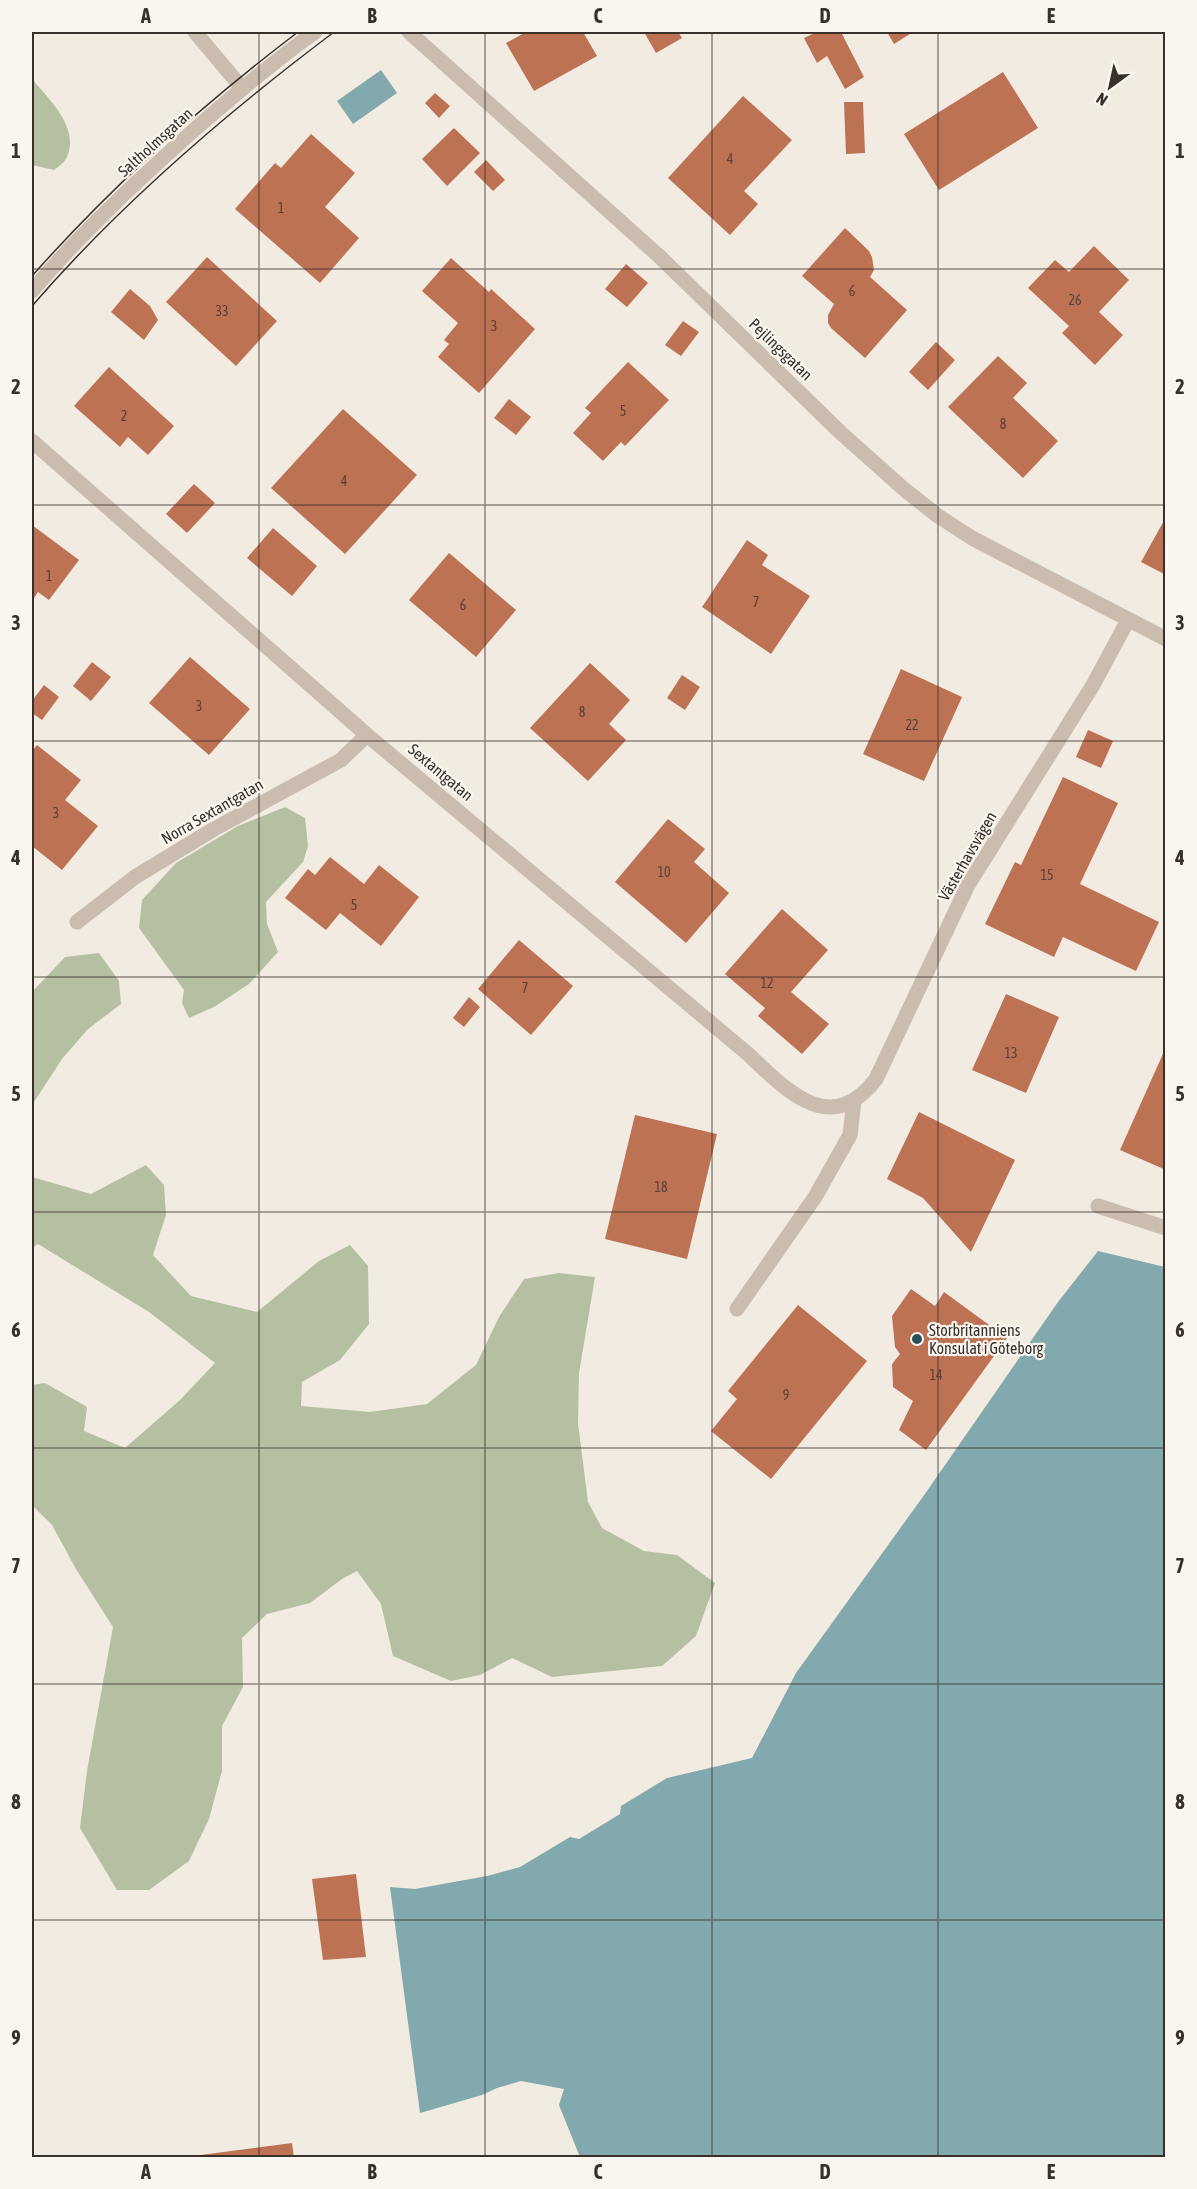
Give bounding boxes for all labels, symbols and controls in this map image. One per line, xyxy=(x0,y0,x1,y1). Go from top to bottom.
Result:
text: A xyxy=(140,4,151,27)
text: B xyxy=(367,4,377,27)
text: C xyxy=(594,4,603,27)
text: D xyxy=(819,4,831,27)
text: E xyxy=(1047,4,1056,27)
north arrow xyxy=(1080,57,1140,117)
text: N xyxy=(1093,89,1111,110)
street label: Saltholmsgatan xyxy=(114,104,196,181)
text: 1 xyxy=(11,139,21,162)
text: 1 xyxy=(1175,139,1185,162)
house number: 4 xyxy=(727,151,734,167)
house number: 1 xyxy=(278,200,284,216)
house number: 6 xyxy=(849,283,856,299)
house number: 26 xyxy=(1068,292,1082,308)
house number: 33 xyxy=(215,303,229,319)
street label: Pejlingsgatan xyxy=(745,315,816,384)
house number: 3 xyxy=(491,318,497,334)
text: 2 xyxy=(11,375,21,398)
text: 2 xyxy=(1175,375,1185,398)
house number: 5 xyxy=(620,403,626,419)
house number: 2 xyxy=(121,408,127,424)
house number: 8 xyxy=(1000,416,1007,432)
house number: 4 xyxy=(341,473,348,489)
house number: 1 xyxy=(46,568,52,584)
house number: 7 xyxy=(753,594,759,610)
house number: 6 xyxy=(460,597,467,613)
text: 3 xyxy=(11,611,21,634)
text: 3 xyxy=(1175,611,1185,634)
house number: 3 xyxy=(196,698,202,714)
house number: 8 xyxy=(579,704,586,720)
house number: 22 xyxy=(905,717,919,733)
street label: Sextantgatan xyxy=(404,740,477,805)
street label: Norra Sextantgatan xyxy=(158,775,266,848)
house number: 3 xyxy=(53,805,59,821)
street label: Västerhavsvägen xyxy=(934,808,1001,904)
text: 4 xyxy=(10,846,21,869)
text: 4 xyxy=(1174,846,1185,869)
house number: 10 xyxy=(657,864,671,880)
house number: 15 xyxy=(1040,867,1054,883)
house number: 5 xyxy=(351,897,357,913)
house number: 12 xyxy=(760,975,774,991)
house number: 7 xyxy=(522,980,528,996)
house number: 13 xyxy=(1004,1045,1018,1061)
text: 5 xyxy=(11,1082,21,1105)
text: 5 xyxy=(1175,1082,1185,1105)
house number: 18 xyxy=(654,1179,668,1195)
text: 6 xyxy=(11,1318,21,1341)
text: 6 xyxy=(1175,1318,1185,1341)
place label: Storbritanniens Konsulat i Göteborg xyxy=(929,1321,1044,1358)
marker: Storbritanniens Konsulat i Göteborg xyxy=(910,1332,924,1346)
house number: 14 xyxy=(929,1367,943,1383)
house number: 9 xyxy=(783,1387,789,1403)
text: 7 xyxy=(11,1554,21,1577)
text: 7 xyxy=(1175,1554,1185,1577)
text: 8 xyxy=(11,1790,21,1813)
text: 8 xyxy=(1175,1790,1185,1813)
text: 9 xyxy=(11,2026,21,2049)
text: 9 xyxy=(1175,2026,1185,2049)
text: A xyxy=(140,2160,151,2183)
text: B xyxy=(367,2160,377,2183)
text: C xyxy=(594,2160,603,2183)
text: D xyxy=(819,2160,831,2183)
text: E xyxy=(1047,2160,1056,2183)

